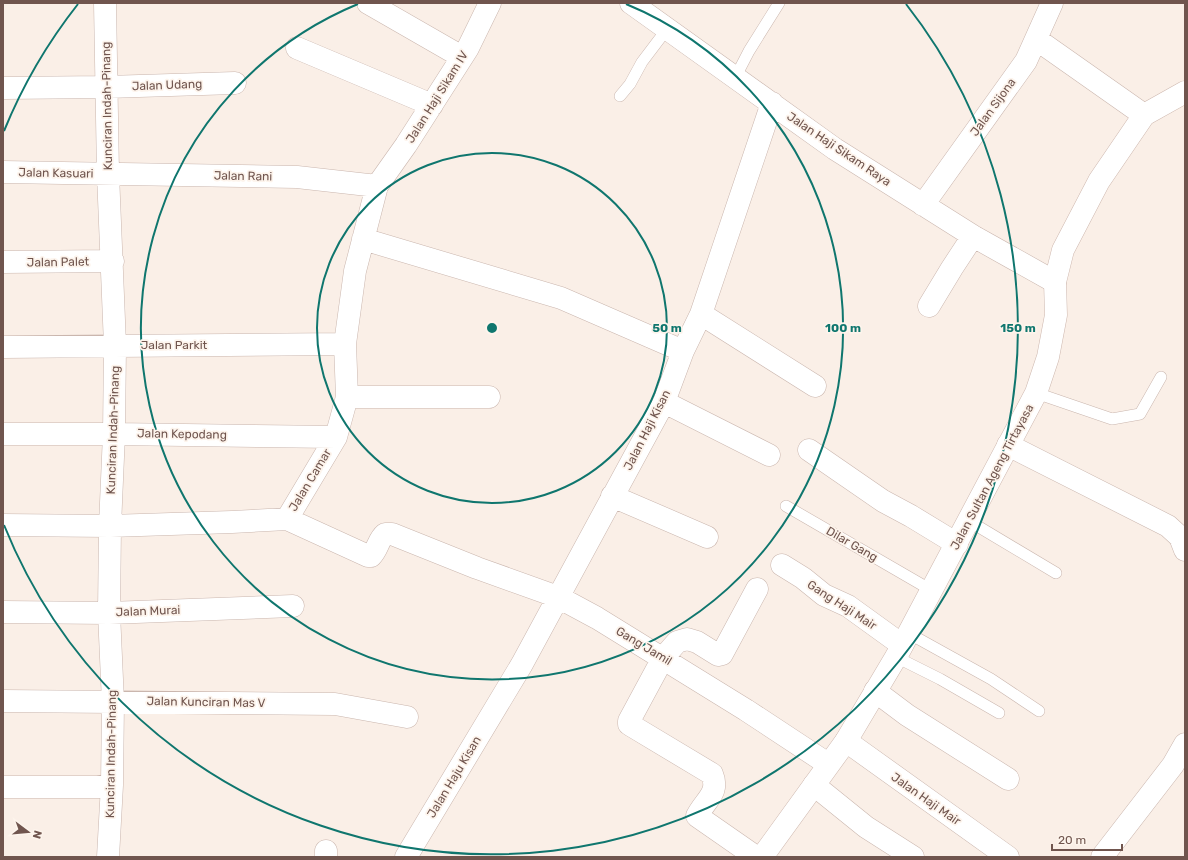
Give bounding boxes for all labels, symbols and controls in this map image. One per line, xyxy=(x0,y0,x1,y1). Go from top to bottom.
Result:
street label: Kunciran Indah-Pinang xyxy=(99,42,115,170)
street label: Jalan Haji Sikam IV xyxy=(403,48,471,146)
street label: Jalan Sijona xyxy=(967,75,1019,139)
street label: Jalan Udang xyxy=(131,77,203,93)
street label: Jalan Haji Sikam Raya xyxy=(784,109,894,189)
street label: Jalan Kasuari xyxy=(18,165,94,181)
street label: Jalan Rani xyxy=(214,168,273,184)
street label: Jalan Palet xyxy=(27,254,90,270)
centre of rings xyxy=(485,321,499,335)
text: 50 m xyxy=(652,321,682,335)
text: 100 m xyxy=(825,321,861,335)
text: 150 m xyxy=(1000,321,1036,335)
street label: Jalan Parkit xyxy=(141,338,208,352)
street label: Kunciran Indah-Pinang xyxy=(104,366,122,494)
street label: Jalan Haji Kisan xyxy=(621,387,673,473)
street label: Jalan Sultan Ageng Tirtayasa xyxy=(948,402,1036,552)
street label: Jalan Kepodang xyxy=(137,426,227,442)
street label: Jalan Camar xyxy=(286,446,334,514)
street label: Dilar Gang xyxy=(824,524,880,564)
street label: Gang Haji Mair xyxy=(805,577,880,633)
street label: Jalan Murai xyxy=(115,603,181,619)
street label: Gang Jamil xyxy=(613,624,675,668)
street label: Kunciran Indah-Pinang xyxy=(103,690,119,818)
street label: Jalan Kunciran Mas V xyxy=(146,694,266,710)
street label: Jalan Haju Kisan xyxy=(424,734,484,820)
street label: Jalan Haji Mair xyxy=(888,770,964,828)
north arrow xyxy=(8,812,48,852)
scale bar xyxy=(1052,826,1122,852)
text: N xyxy=(30,829,44,840)
text: 20 m xyxy=(1058,833,1086,847)

